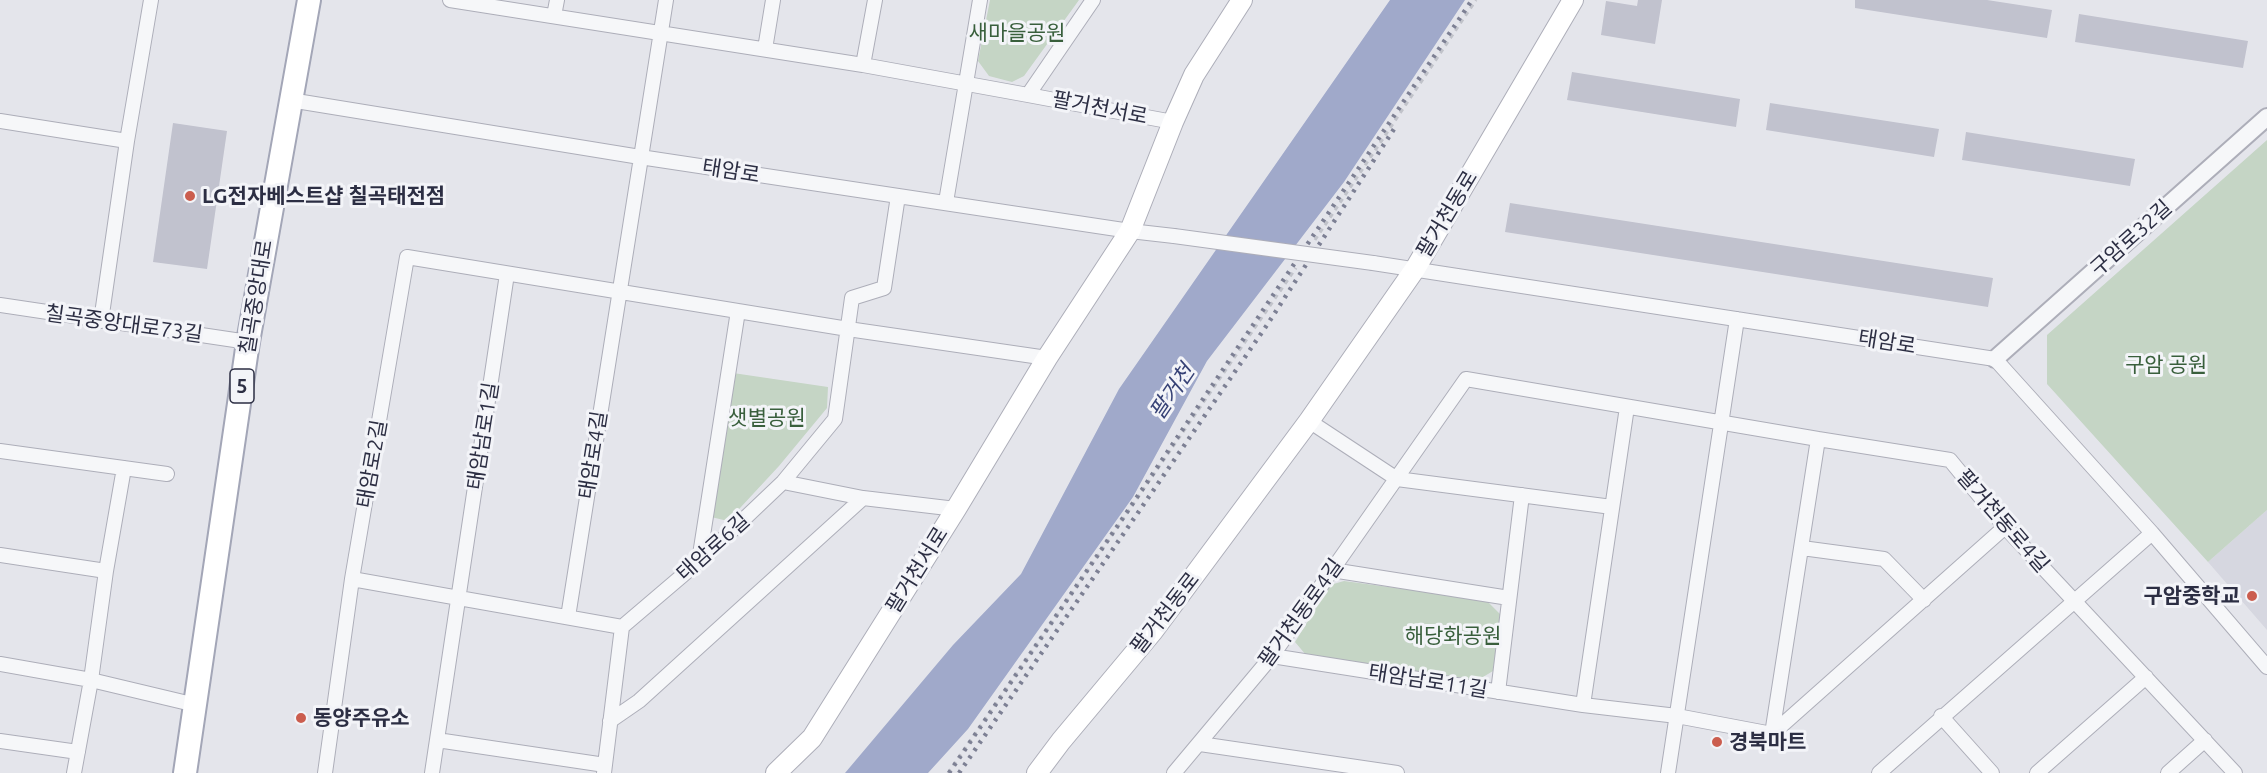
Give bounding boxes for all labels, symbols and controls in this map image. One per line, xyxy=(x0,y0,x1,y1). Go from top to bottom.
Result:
park label: 새마을공원 xyxy=(969,20,1065,46)
street label: 팔거천서로 xyxy=(1050,86,1150,130)
street label: 태암로 xyxy=(700,154,762,188)
street label: 팔거천동로 xyxy=(1411,166,1483,262)
place label: LG전자베스트샵 칠곡태전점 xyxy=(202,183,445,209)
marker: LG전자베스트샵 칠곡태전점 xyxy=(183,189,197,203)
street label: 구암로32길 xyxy=(2085,195,2177,281)
street label: 칠곡중앙대로 xyxy=(234,238,278,356)
street label: 칠곡중앙대로73길 xyxy=(44,300,204,348)
street label: 태암로 xyxy=(1856,325,1918,359)
park label: 구암 공원 xyxy=(2125,352,2207,378)
water label: 팔거천 xyxy=(1144,359,1200,425)
road number: 5 xyxy=(230,369,254,403)
street label: 태암남로1길 xyxy=(462,380,504,492)
park label: 샛별공원 xyxy=(728,405,806,431)
street label: 태암로4길 xyxy=(574,409,612,501)
street label: 태암로2길 xyxy=(352,418,392,510)
street label: 팔거천동로4길 xyxy=(1952,465,2054,577)
street label: 태암로6길 xyxy=(671,508,755,586)
street label: 팔거천서로 xyxy=(881,522,953,618)
street label: 팔거천동로4길 xyxy=(1253,554,1349,672)
street label: 팔거천동로 xyxy=(1125,567,1205,659)
place label: 구암중학교 xyxy=(2143,583,2240,609)
marker: 구암중학교 xyxy=(2245,589,2259,603)
park label: 해당화공원 xyxy=(1405,623,1501,649)
street label: 태암남로11길 xyxy=(1367,659,1489,703)
place label: 동양주유소 xyxy=(313,705,410,731)
marker: 동양주유소 xyxy=(294,711,308,725)
place label: 경북마트 xyxy=(1729,729,1806,755)
marker: 경북마트 xyxy=(1710,735,1724,749)

